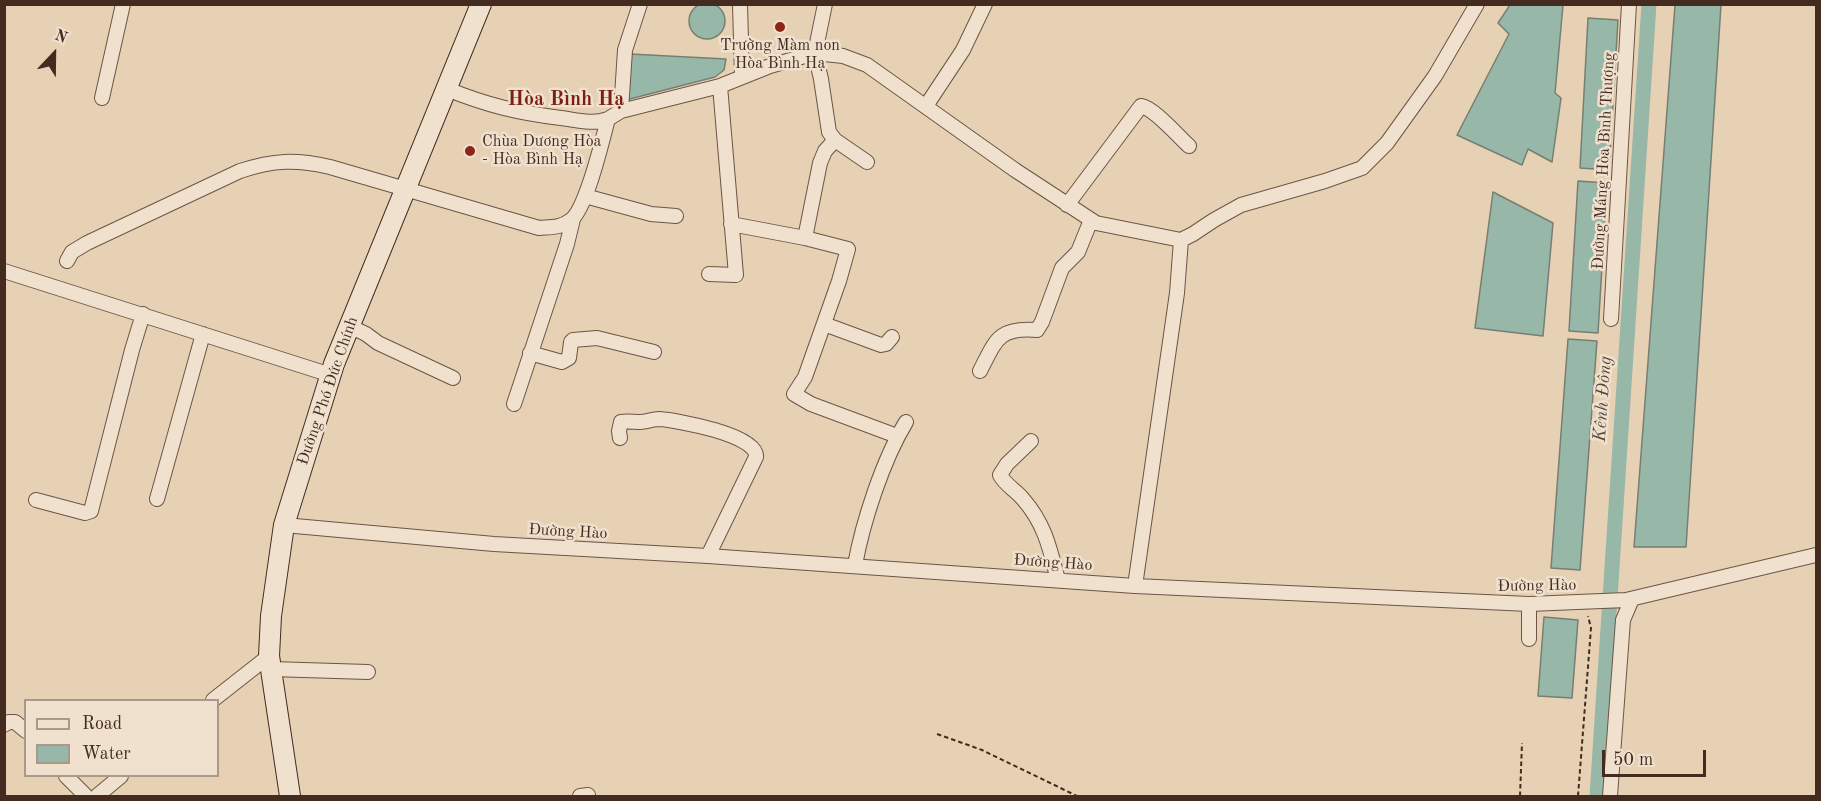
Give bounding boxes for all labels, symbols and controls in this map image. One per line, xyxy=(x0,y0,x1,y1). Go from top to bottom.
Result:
marker: Trường Màm non Hòa Bình Hạ xyxy=(773,20,787,34)
north arrow xyxy=(24,24,84,84)
text: N xyxy=(52,28,69,47)
place label: Trường Màm non Hòa Bình Hạ xyxy=(720,36,840,74)
street label: Đường Máng Hòa Bình Thượng xyxy=(1589,52,1619,270)
district label: Hòa Bình Hạ xyxy=(508,88,624,112)
place label: Chùa Dương Hòa - Hòa Bình Hạ xyxy=(482,132,602,170)
marker: Chùa Dương Hòa - Hòa Bình Hạ xyxy=(463,144,477,158)
street label: Đường Phó Đức Chính xyxy=(294,314,362,468)
water label: Kênh Đông xyxy=(1589,355,1617,443)
street label: Đường Hào xyxy=(528,520,608,544)
street label: Đường Hào xyxy=(1013,551,1093,575)
street label: Đường Hào xyxy=(1497,576,1577,596)
legend xyxy=(24,699,219,777)
text: Road xyxy=(82,715,122,733)
scale bar xyxy=(1605,738,1708,776)
text: Water xyxy=(82,745,131,763)
text: 50 m xyxy=(1613,751,1653,769)

